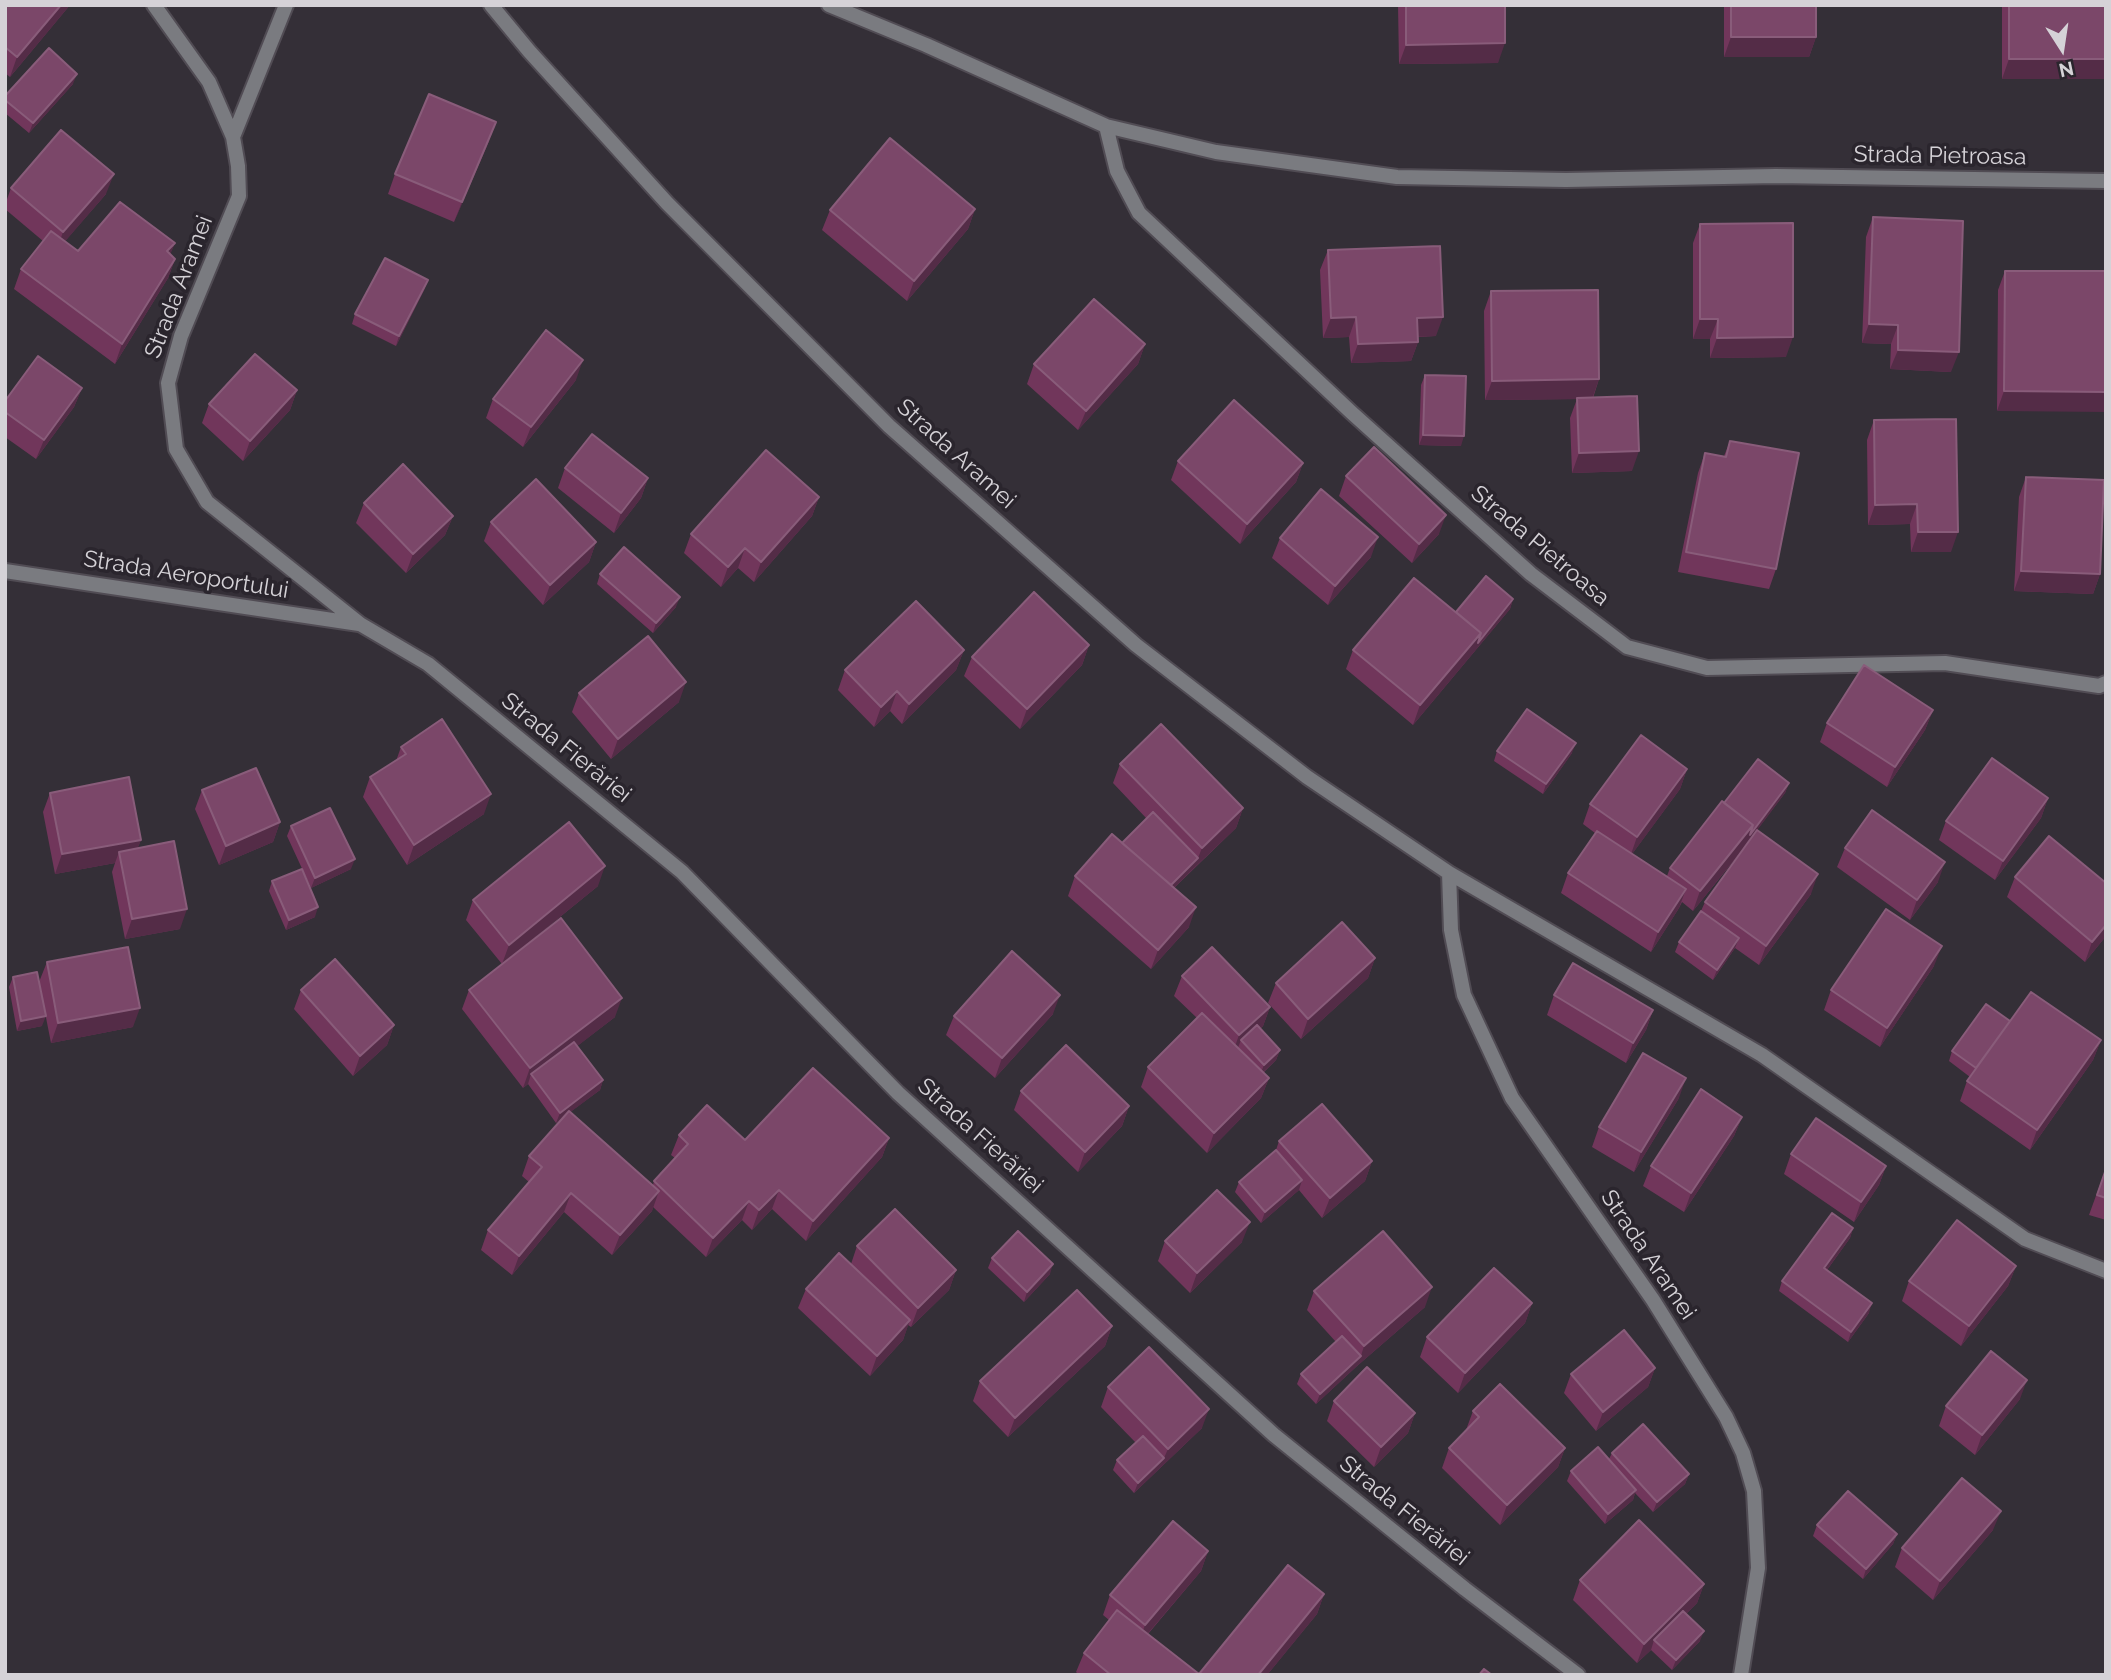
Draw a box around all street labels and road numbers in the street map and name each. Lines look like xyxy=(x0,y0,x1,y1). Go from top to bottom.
street label: Strada Pietroasa xyxy=(1853,141,2027,171)
street label: Strada Aramei xyxy=(139,212,219,362)
street label: Strada Aramei xyxy=(891,393,1021,515)
street label: Strada Pietroasa xyxy=(1465,480,1615,612)
street label: Strada Aeroportului xyxy=(82,545,290,605)
street label: Strada Fierăriei xyxy=(496,687,636,809)
street label: Strada Fierăriei xyxy=(912,1073,1048,1199)
street label: Strada Aramei xyxy=(1594,1185,1702,1325)
street label: Strada Fierăriei xyxy=(1334,1450,1474,1572)

